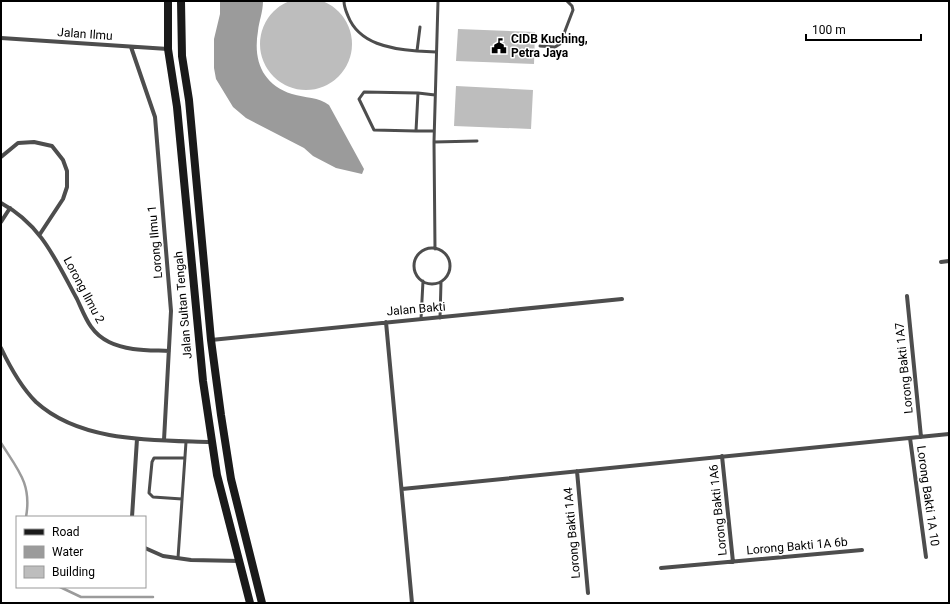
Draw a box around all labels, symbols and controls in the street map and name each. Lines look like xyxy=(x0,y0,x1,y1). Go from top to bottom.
scale bar xyxy=(806,16,921,42)
text: 100 m xyxy=(812,23,846,37)
street label: Jalan Ilmu xyxy=(57,25,113,43)
place label: CIDB Kuching, Petra Jaya xyxy=(511,32,588,60)
public building icon: CIDB Kuching, Petra Jaya xyxy=(490,37,508,55)
street label: Lorong Ilmu 1 xyxy=(145,205,165,279)
street label: Jalan Sultan Tengah xyxy=(171,251,195,359)
street label: Lorong Ilmu 2 xyxy=(61,254,108,326)
street label: Jalan Bakti xyxy=(386,299,446,319)
street label: Lorong Bakti 1A7 xyxy=(892,321,916,414)
street label: Lorong Bakti 1A 10 xyxy=(914,445,942,547)
street label: Lorong Bakti 1A6 xyxy=(706,463,730,556)
street label: Lorong Bakti 1A4 xyxy=(561,486,583,579)
legend xyxy=(16,516,146,588)
text: Road xyxy=(52,525,80,539)
street label: Lorong Bakti 1A 6b xyxy=(746,535,848,557)
text: Water xyxy=(52,545,83,559)
text: Building xyxy=(52,565,95,579)

